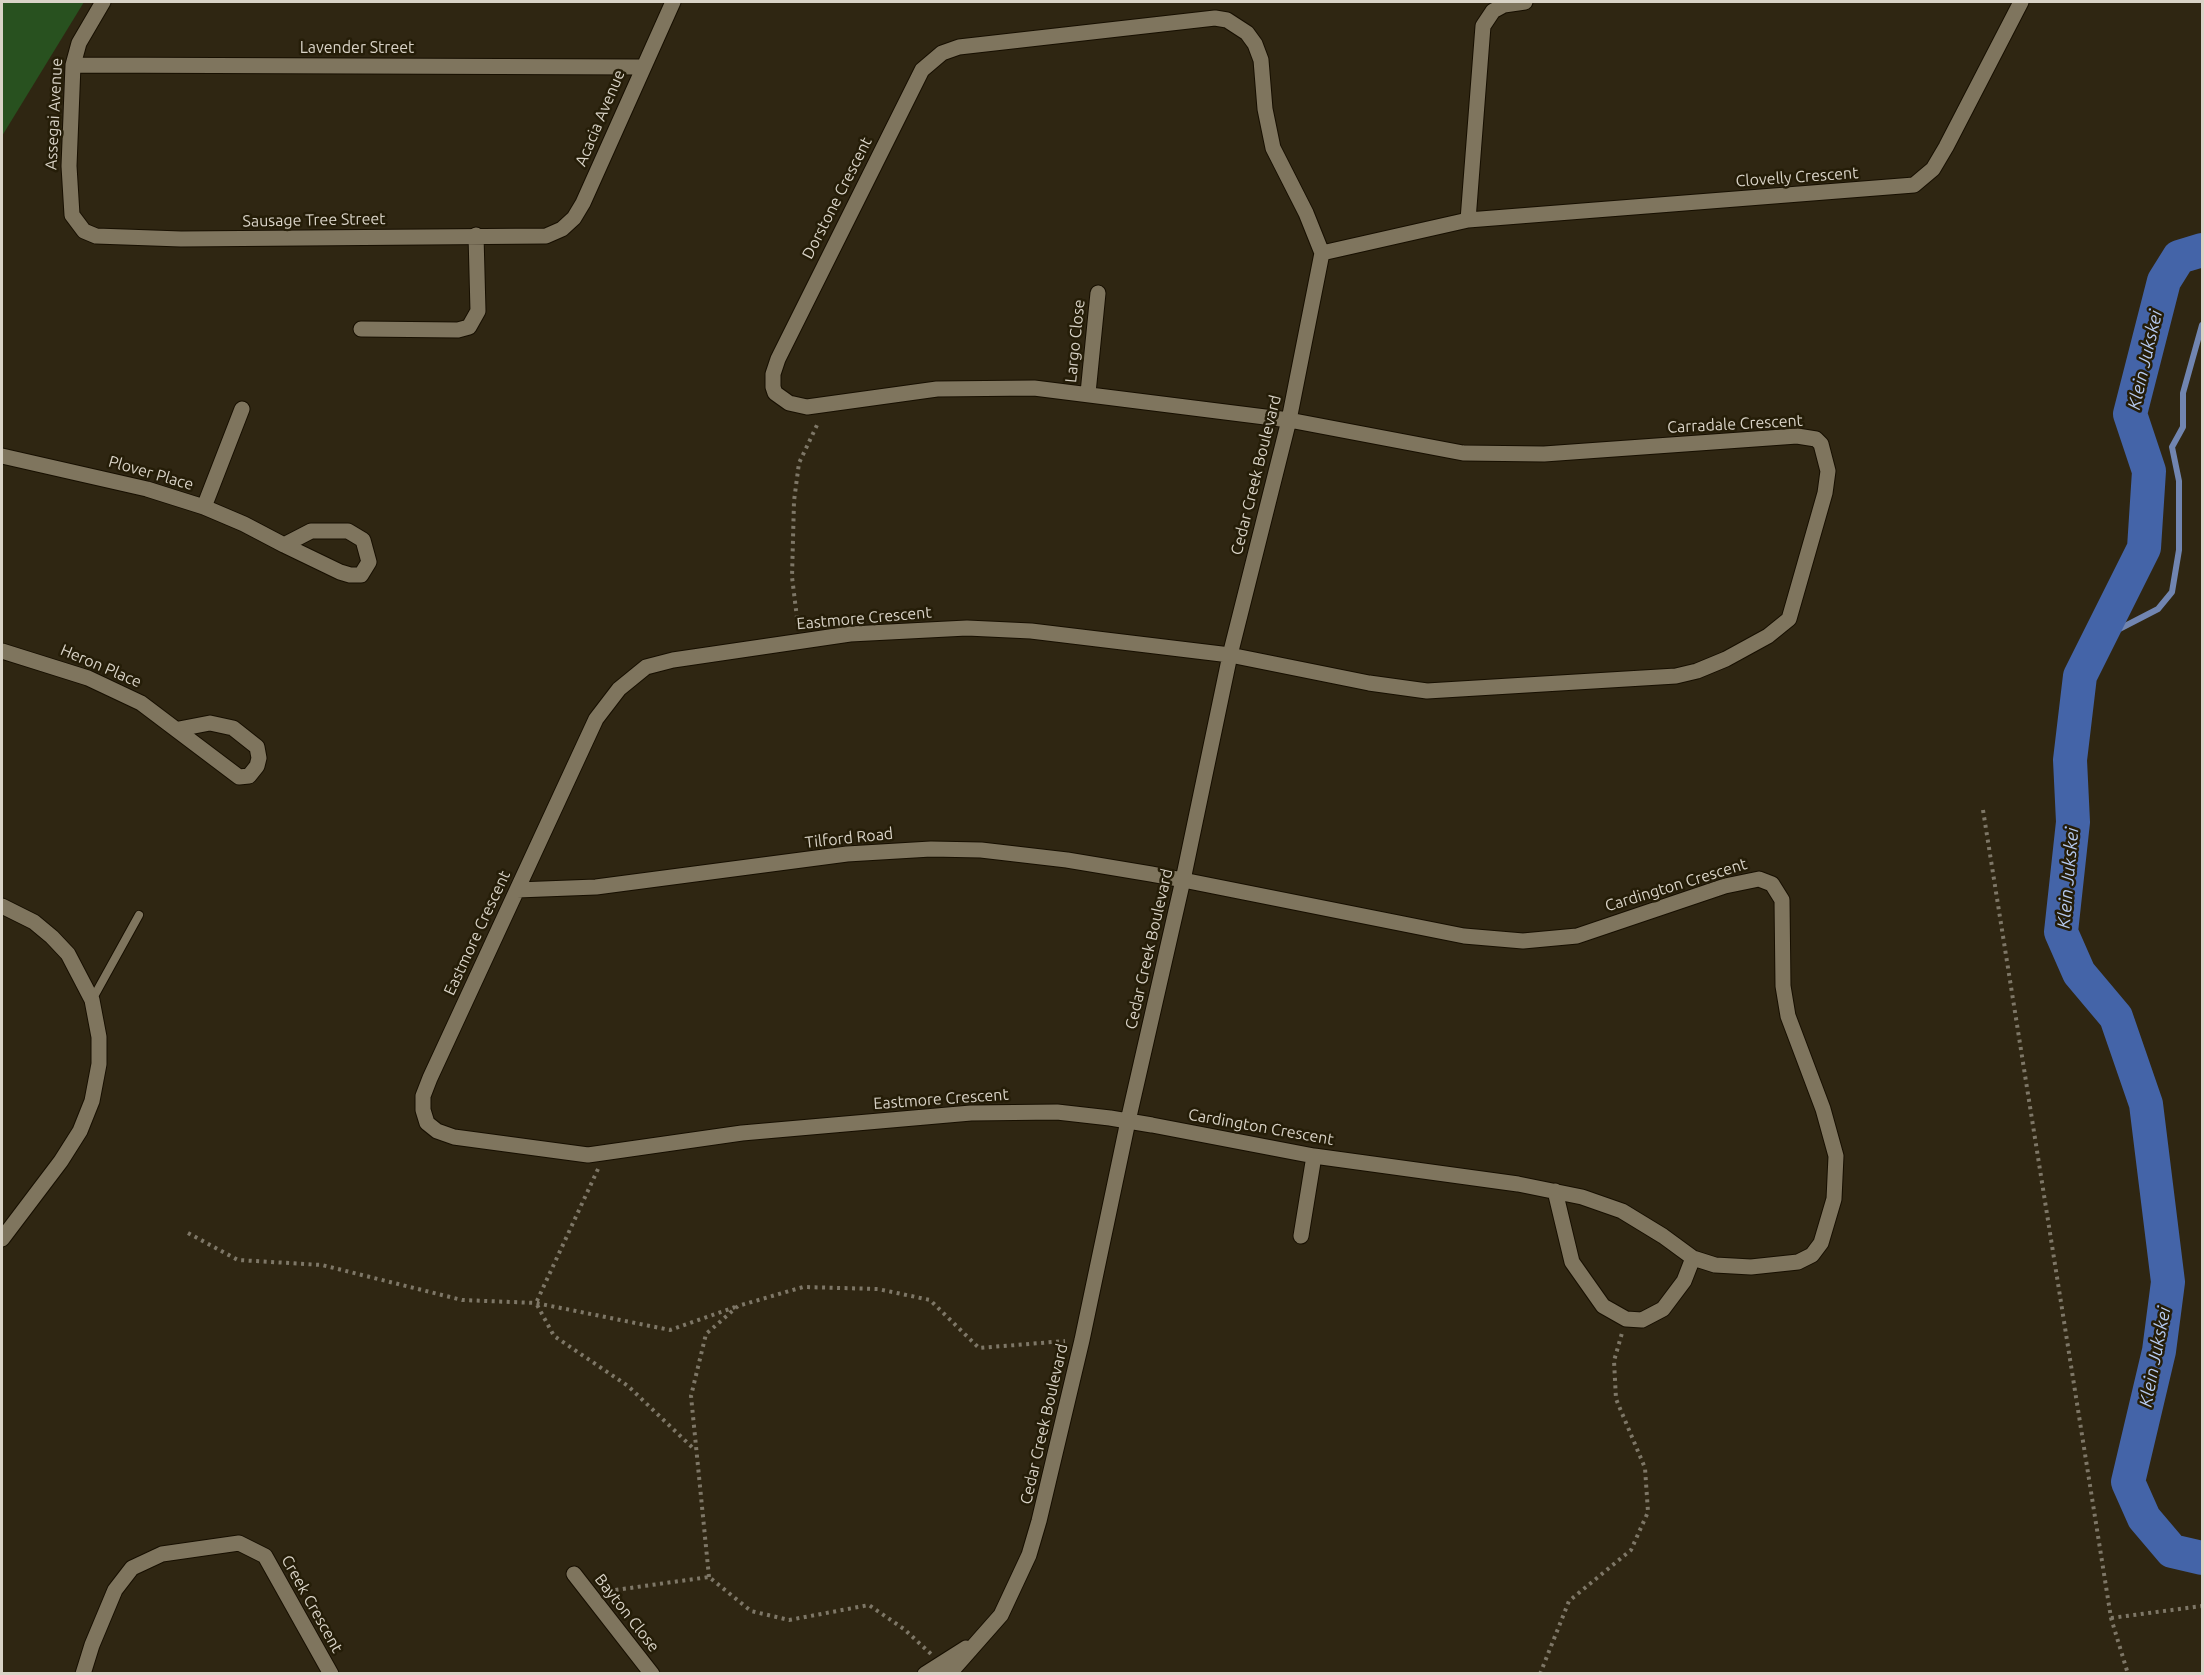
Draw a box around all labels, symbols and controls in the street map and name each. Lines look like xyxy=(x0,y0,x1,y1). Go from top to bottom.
street label: Lavender Street xyxy=(300,38,414,58)
street label: Assegai Avenue xyxy=(41,57,67,171)
street label: Acacia Avenue xyxy=(571,67,629,169)
street label: Dorstone Crescent xyxy=(798,134,876,262)
street label: Clovelly Crescent xyxy=(1735,163,1859,191)
street label: Sausage Tree Street xyxy=(242,209,386,231)
street label: Largo Close xyxy=(1061,298,1089,384)
water label: Klein Jukskei xyxy=(2123,308,2167,412)
street label: Cedar Creek Boulevard xyxy=(1227,393,1285,557)
street label: Carradale Crescent xyxy=(1667,411,1803,437)
street label: Plover Place xyxy=(106,452,196,494)
street label: Eastmore Crescent xyxy=(796,603,932,633)
street label: Heron Place xyxy=(57,640,145,692)
street label: Tilford Road xyxy=(804,824,894,852)
water label: Klein Jukskei xyxy=(2053,827,2083,929)
street label: Cardington Crescent xyxy=(1603,854,1749,916)
street label: Cedar Creek Boulevard xyxy=(1121,867,1177,1031)
street label: Eastmore Crescent xyxy=(440,868,514,998)
street label: Eastmore Crescent xyxy=(873,1085,1009,1113)
street label: Cardington Crescent xyxy=(1187,1105,1335,1149)
water label: Klein Jukskei xyxy=(2135,1305,2175,1409)
street label: Cedar Creek Boulevard xyxy=(1016,1342,1072,1506)
street label: Creek Crescent xyxy=(277,1552,347,1656)
street label: Bayton Close xyxy=(591,1570,663,1656)

